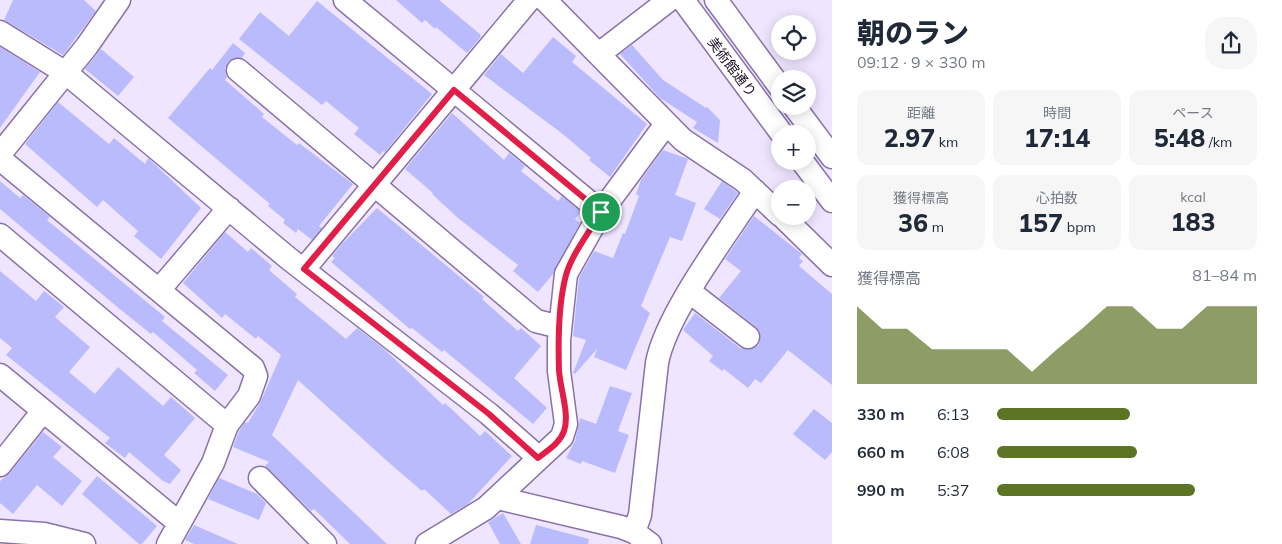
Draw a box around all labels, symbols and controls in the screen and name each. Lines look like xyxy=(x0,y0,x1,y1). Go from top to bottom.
map controls xyxy=(771,15,816,225)
button: locate xyxy=(771,15,816,60)
text: 朝のラン xyxy=(857,15,969,50)
button: share xyxy=(1205,17,1257,69)
street label: 美術館通り xyxy=(704,34,760,100)
text: 09:12 · 9 × 330 m xyxy=(857,52,986,72)
button: layers xyxy=(771,70,816,115)
text: 距離 xyxy=(907,104,935,122)
text: 時間 xyxy=(1043,104,1071,122)
text: ペース xyxy=(1172,104,1214,122)
text: 2.97 xyxy=(884,122,935,153)
text: 17:14 xyxy=(1024,122,1090,153)
text: 5:48 xyxy=(1154,122,1205,153)
button: + xyxy=(771,125,816,170)
text: km xyxy=(935,133,958,151)
text: /km xyxy=(1205,133,1232,151)
button: − xyxy=(771,180,816,225)
text: kcal xyxy=(1180,188,1206,206)
text: 獲得標高 xyxy=(893,189,949,207)
text: 心拍数 xyxy=(1036,189,1078,207)
pin xyxy=(580,191,622,233)
icon: arrive xyxy=(587,198,615,226)
text: 183 xyxy=(1170,206,1216,237)
text: 36 xyxy=(898,207,928,238)
text: 157 xyxy=(1018,207,1063,238)
text: m xyxy=(928,218,944,236)
text: bpm xyxy=(1063,218,1096,236)
text: 81–84 m xyxy=(1192,265,1257,285)
text: 獲得標高 xyxy=(857,268,921,288)
text: 330 m xyxy=(857,404,905,424)
text: 6:13 xyxy=(937,404,969,424)
text: 660 m xyxy=(857,442,905,462)
text: 6:08 xyxy=(937,442,969,462)
text: 990 m xyxy=(857,480,905,500)
text: 5:37 xyxy=(937,480,969,500)

